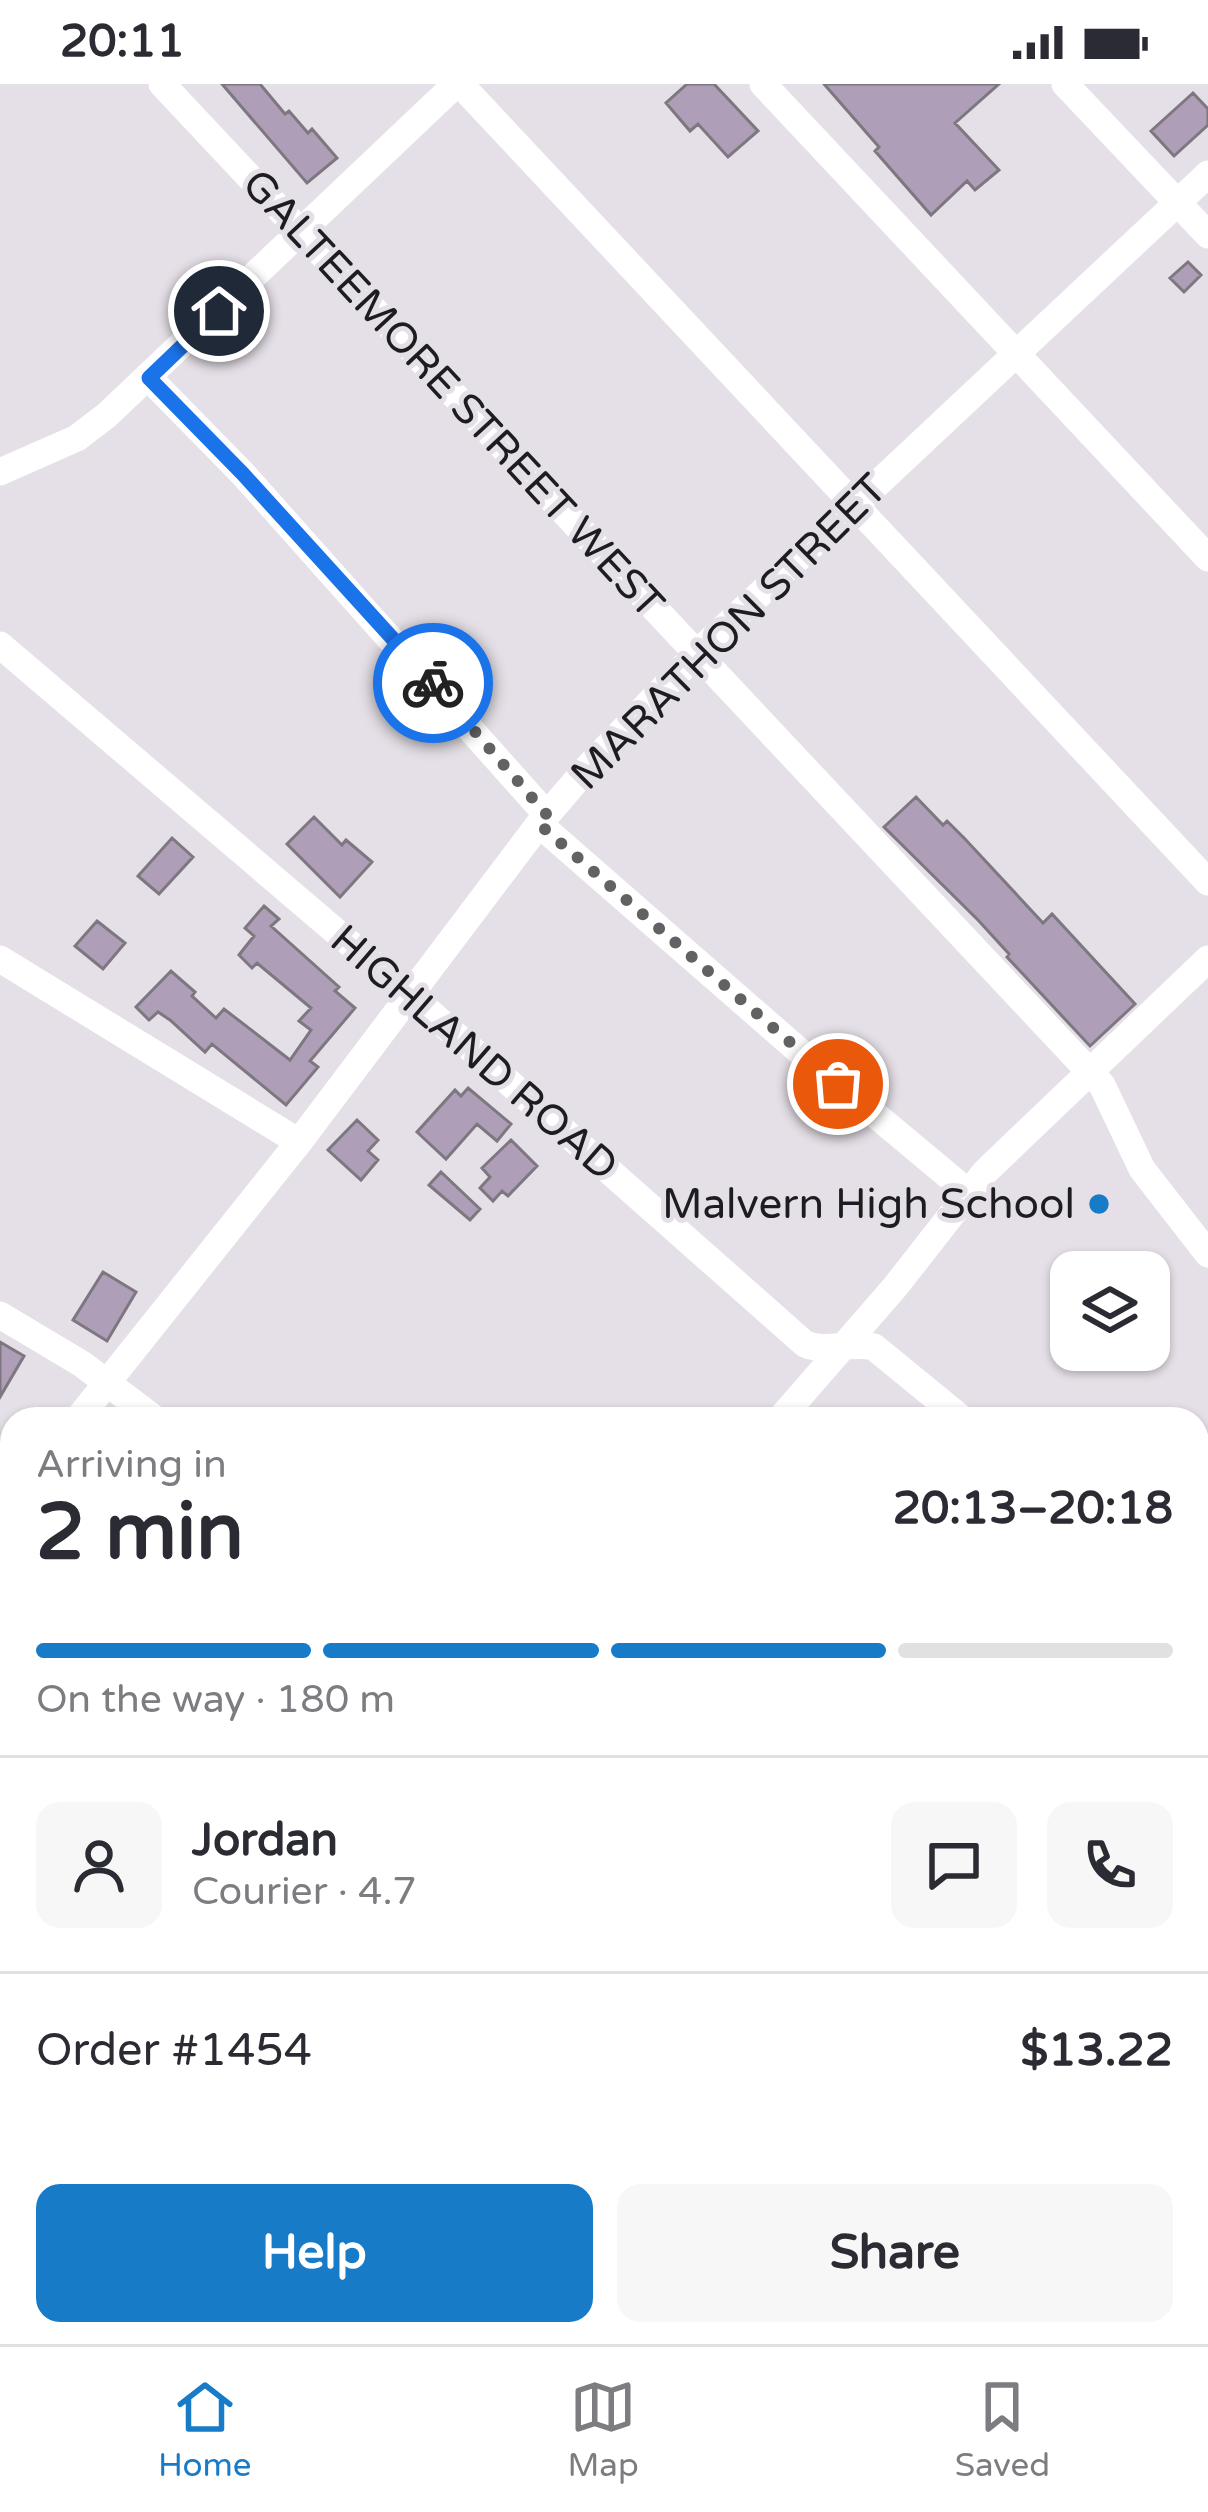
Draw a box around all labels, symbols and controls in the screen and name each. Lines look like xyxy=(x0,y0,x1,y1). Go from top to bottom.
text: 20:11 xyxy=(60,15,185,69)
street label: GALTEEMORE STREET WEST xyxy=(231,159,675,629)
pin xyxy=(168,260,270,362)
icon: home xyxy=(186,278,252,344)
street label: MARATHON STREET xyxy=(561,463,898,800)
courier xyxy=(373,623,493,743)
icon: bike xyxy=(400,650,466,716)
street label: HIGHLAND ROAD xyxy=(320,914,628,1192)
pin xyxy=(787,1033,889,1135)
icon: bag xyxy=(805,1051,871,1117)
place label: Malvern High School xyxy=(662,1179,1075,1230)
marker: Malvern High School xyxy=(1086,1191,1112,1217)
map controls xyxy=(1050,1251,1170,1371)
button: layers xyxy=(1050,1251,1170,1371)
text: Arriving in xyxy=(36,1441,227,1488)
text: 20:13–20:18 xyxy=(893,1482,1173,1536)
text: 2 min xyxy=(36,1486,244,1580)
text: On the way · 180 m xyxy=(36,1676,395,1723)
button: person xyxy=(36,1802,162,1928)
button: chat xyxy=(891,1802,1017,1928)
button: phone xyxy=(1047,1802,1173,1928)
text: Jordan xyxy=(192,1814,338,1868)
text: Courier · 4.7 xyxy=(192,1868,417,1915)
text: Order #1454 xyxy=(36,2024,312,2078)
text: $13.22 xyxy=(1021,2024,1173,2078)
button: Help xyxy=(36,2184,593,2322)
button: Share xyxy=(617,2184,1173,2322)
tab: Home xyxy=(158,2374,251,2485)
tab: Map xyxy=(567,2374,639,2485)
tab: Saved xyxy=(955,2374,1050,2485)

